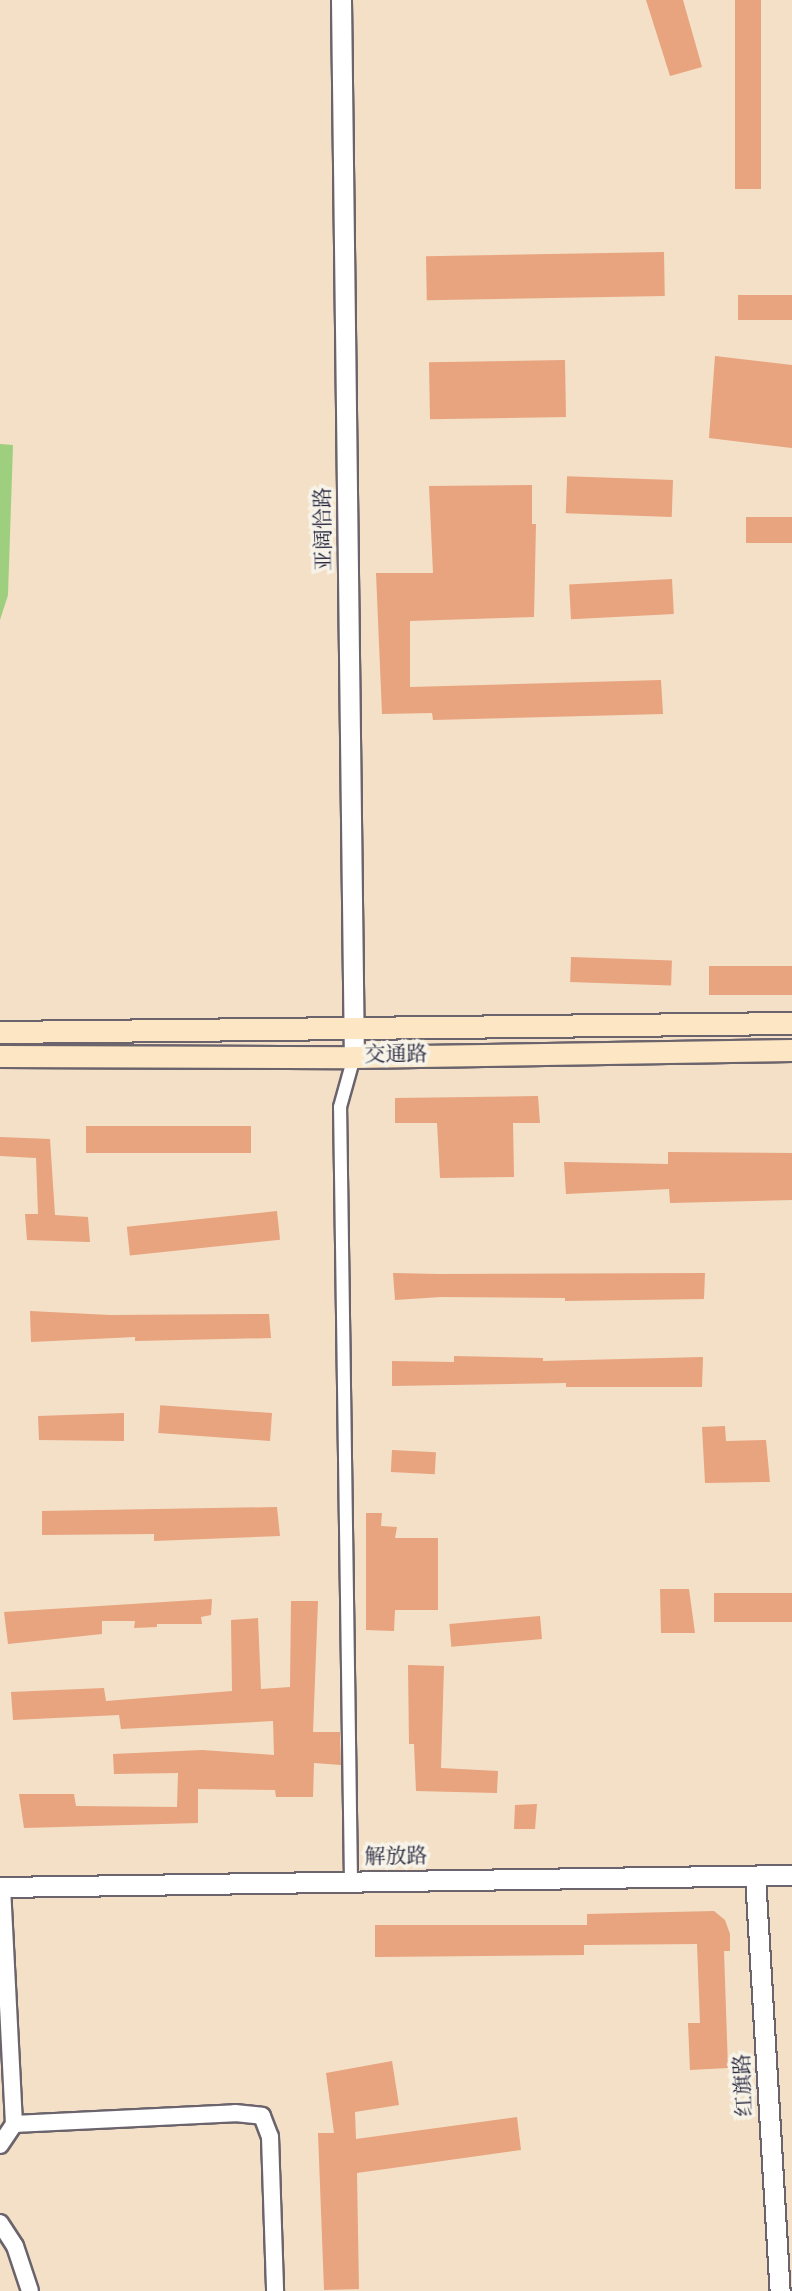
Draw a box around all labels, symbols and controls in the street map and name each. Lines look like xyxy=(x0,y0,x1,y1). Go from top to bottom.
street label: 亚阔恰路 xyxy=(312,487,338,571)
street label: 交通路 xyxy=(364,1043,428,1069)
street label: 解放路 xyxy=(364,1845,428,1871)
street label: 红旗路 xyxy=(731,2053,759,2117)

